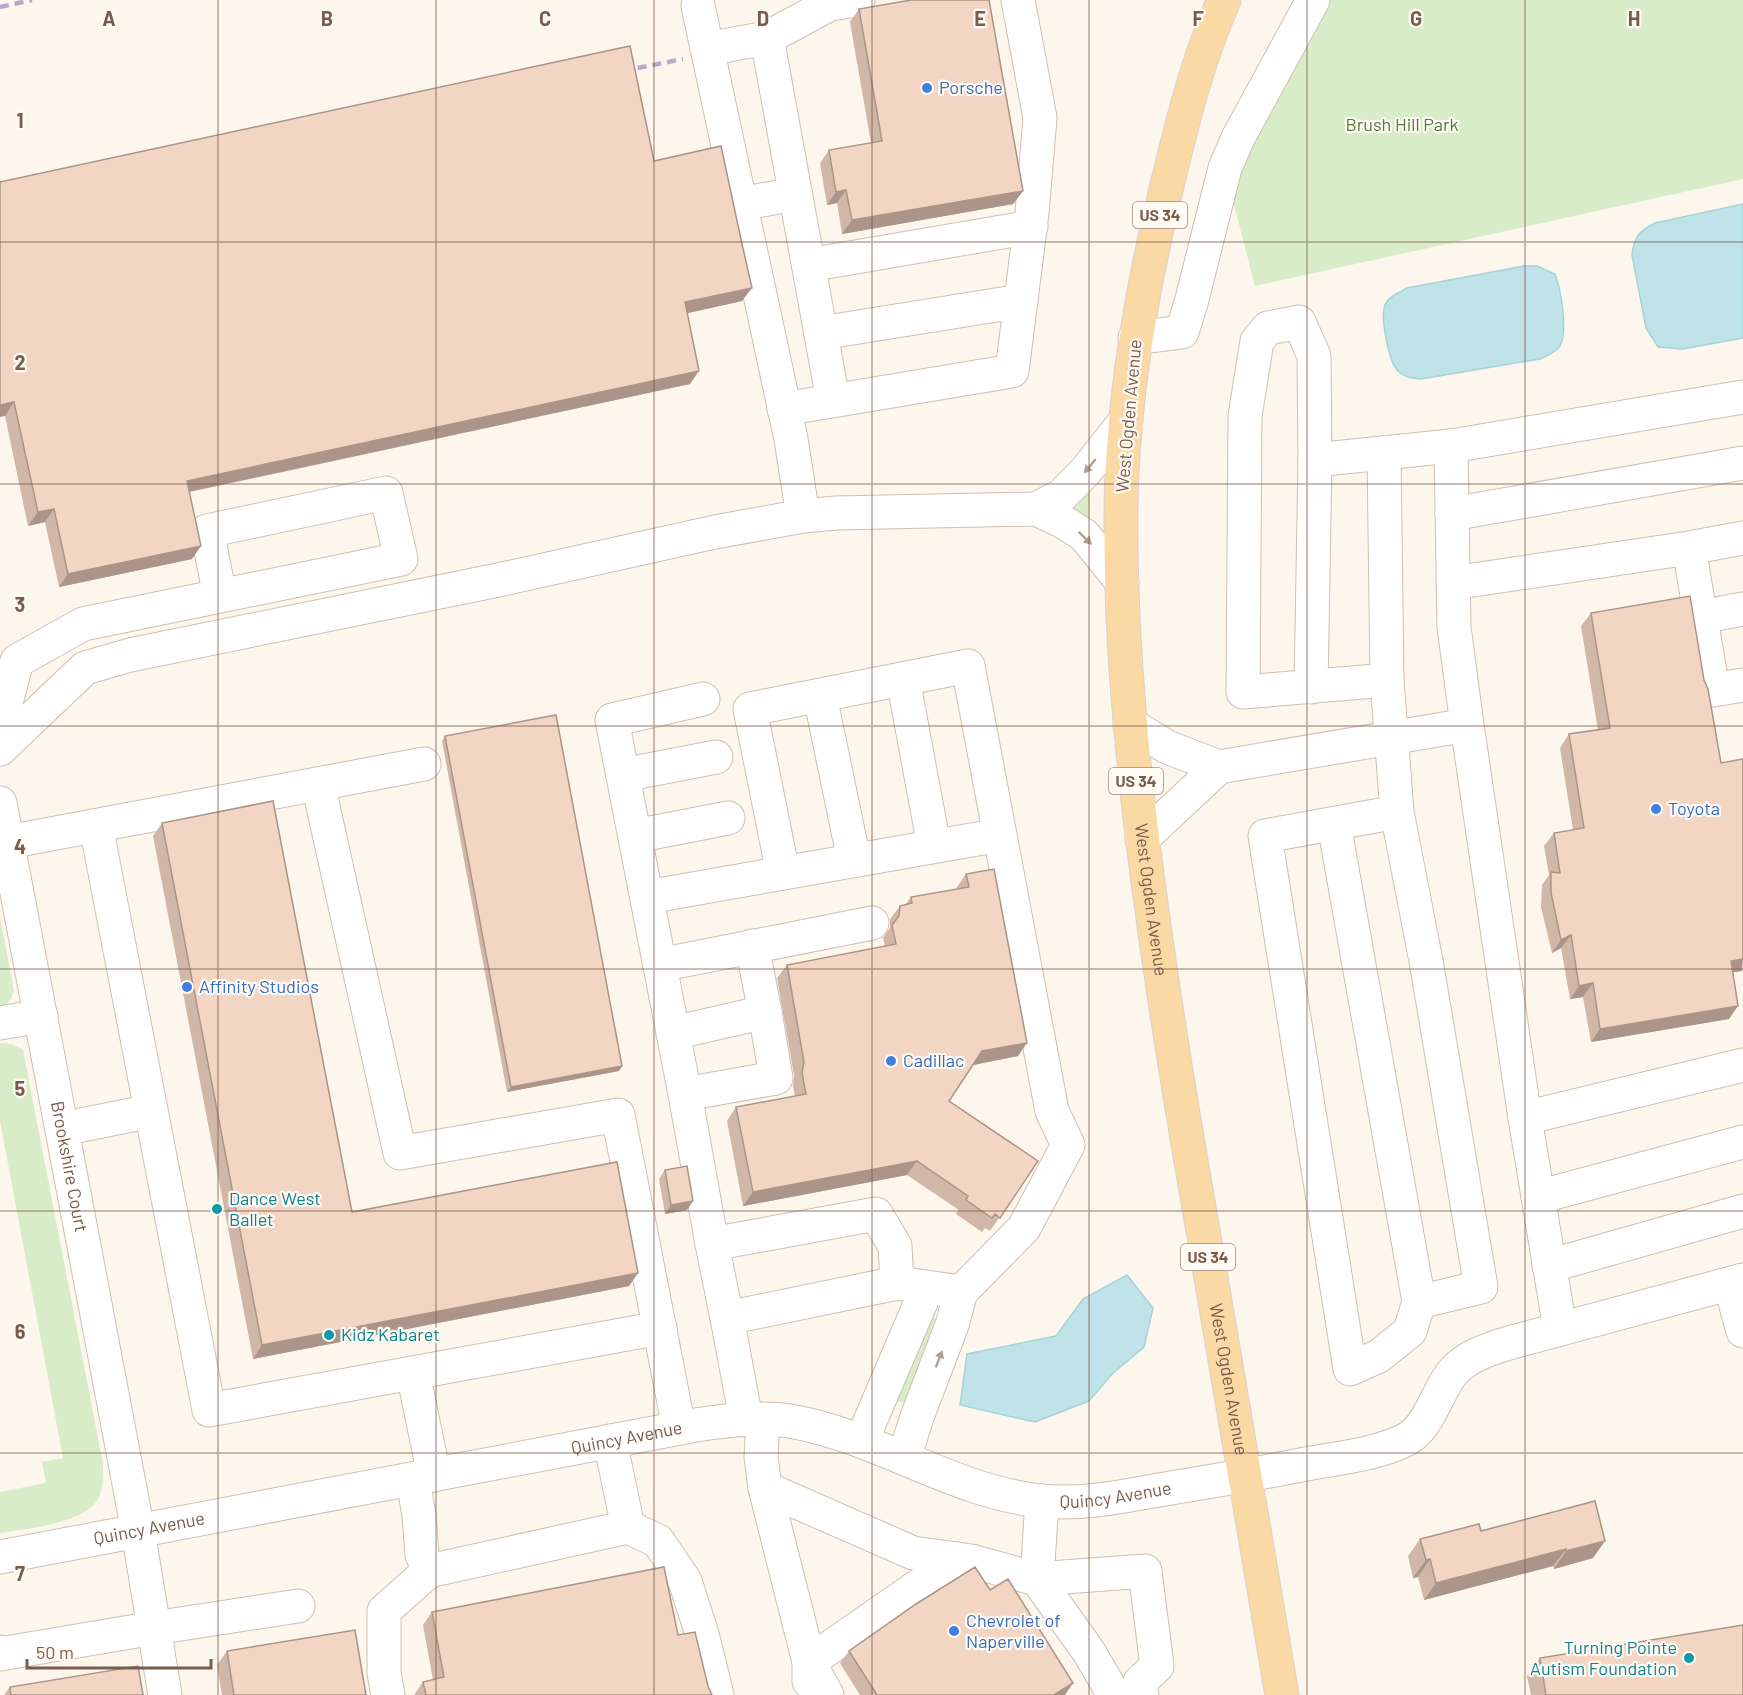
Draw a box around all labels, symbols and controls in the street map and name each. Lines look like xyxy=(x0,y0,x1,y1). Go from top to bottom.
text: A xyxy=(102,6,116,30)
text: B xyxy=(321,6,333,30)
text: C xyxy=(539,6,551,30)
text: D xyxy=(757,6,769,30)
text: E xyxy=(974,6,986,30)
text: F xyxy=(1192,6,1204,30)
text: G xyxy=(1410,6,1422,30)
text: H xyxy=(1628,6,1640,30)
place label: Porsche xyxy=(939,76,1003,98)
marker: Porsche xyxy=(920,81,934,95)
text: 1 xyxy=(16,108,24,132)
park label: Brush Hill Park xyxy=(1345,113,1459,135)
road number: US 34 xyxy=(1133,202,1187,228)
street label: West Ogden Avenue xyxy=(1110,338,1146,493)
text: 2 xyxy=(14,350,26,374)
one-way arrow xyxy=(1084,458,1097,473)
one-way arrow xyxy=(1077,531,1092,545)
text: 3 xyxy=(15,592,25,616)
road number: US 34 xyxy=(1109,768,1163,794)
place label: Toyota xyxy=(1668,797,1720,819)
marker: Toyota xyxy=(1649,802,1663,816)
street label: West Ogden Avenue xyxy=(1131,822,1173,977)
text: 4 xyxy=(14,834,26,858)
place label: Affinity Studios xyxy=(199,975,319,997)
marker: Affinity Studios xyxy=(180,980,194,994)
place label: Cadillac xyxy=(903,1049,964,1071)
marker: Cadillac xyxy=(884,1054,898,1068)
text: 5 xyxy=(15,1076,26,1100)
street label: Brookshire Court xyxy=(47,1099,93,1234)
place label: Dance West Ballet xyxy=(229,1187,321,1230)
marker: Dance West Ballet xyxy=(210,1202,224,1216)
road number: US 34 xyxy=(1181,1244,1235,1270)
street label: West Ogden Avenue xyxy=(1206,1302,1253,1457)
text: 6 xyxy=(15,1319,26,1343)
place label: Kidz Kabaret xyxy=(341,1323,440,1345)
marker: Kidz Kabaret xyxy=(322,1328,336,1342)
one-way arrow xyxy=(935,1350,944,1368)
street label: Quincy Avenue xyxy=(569,1416,684,1458)
street label: Quincy Avenue xyxy=(1059,1476,1173,1512)
street label: Quincy Avenue xyxy=(92,1506,207,1549)
text: 7 xyxy=(15,1561,25,1585)
place label: Chevrolet of Naperville xyxy=(966,1609,1061,1652)
marker: Chevrolet of Naperville xyxy=(947,1624,961,1638)
scale bar xyxy=(27,1632,212,1670)
place label: Turning Pointe Autism Foundation xyxy=(1530,1636,1677,1679)
text: 50 m xyxy=(36,1641,74,1663)
marker: Turning Pointe Autism Foundation xyxy=(1682,1651,1696,1665)

